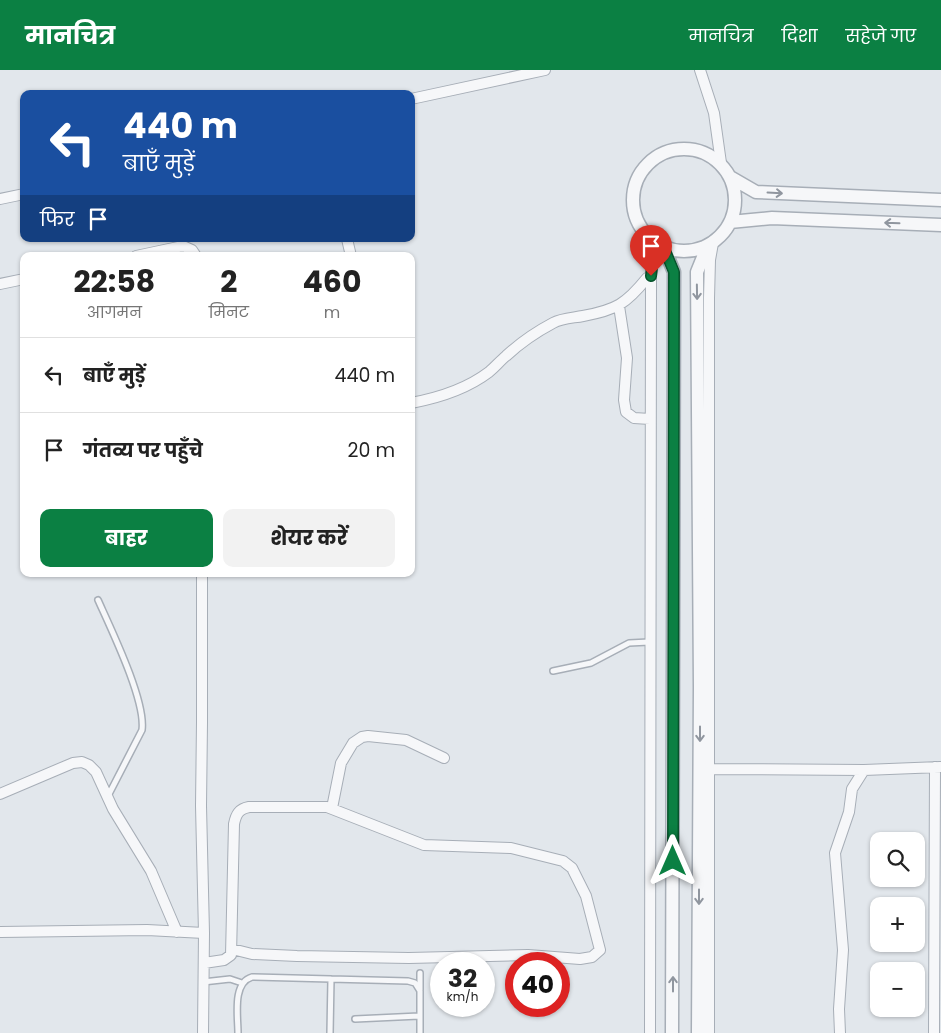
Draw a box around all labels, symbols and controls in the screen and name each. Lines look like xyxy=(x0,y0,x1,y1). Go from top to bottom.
text: मानचित्र xyxy=(25,19,115,52)
text: मानचित्र xyxy=(689,23,753,48)
text: दिशा xyxy=(781,23,818,48)
text: सहेजे गए xyxy=(846,23,916,48)
text: 440 m xyxy=(123,101,238,150)
icon: left xyxy=(40,110,105,175)
text: बाएँ मुड़ें xyxy=(123,148,195,179)
one-way arrow xyxy=(766,188,783,198)
icon: arrive xyxy=(84,205,112,233)
text: फिर xyxy=(40,206,74,233)
one-way arrow xyxy=(885,218,901,227)
pin xyxy=(630,225,672,276)
icon: arrive xyxy=(637,232,665,260)
text: 22:58 xyxy=(73,260,155,303)
text: 2 xyxy=(220,260,237,303)
text: 460 xyxy=(303,260,361,303)
one-way arrow xyxy=(692,284,702,300)
text: आगमन xyxy=(87,301,142,324)
text: मिनट xyxy=(209,301,249,324)
text: m xyxy=(324,301,340,324)
icon: left xyxy=(40,361,68,389)
text: बाएँ मुड़ें xyxy=(83,362,145,389)
text: 440 m xyxy=(335,362,395,389)
icon: arrive xyxy=(40,436,68,464)
text: गंतव्य पर पहुँचे xyxy=(83,437,203,464)
text: 20 m xyxy=(347,437,395,464)
button: बाहर xyxy=(40,509,213,567)
button: शेयर करें xyxy=(223,509,395,567)
one-way arrow xyxy=(695,726,705,742)
map controls xyxy=(870,832,925,1017)
button: search xyxy=(870,832,925,887)
position arrow xyxy=(646,834,698,886)
one-way arrow xyxy=(694,888,704,904)
button: + xyxy=(870,897,925,952)
speed limit sign: 40 xyxy=(505,952,570,1017)
text: 32 xyxy=(448,961,477,996)
button: − xyxy=(870,962,925,1017)
one-way arrow xyxy=(668,977,678,993)
text: km/h xyxy=(447,988,478,1005)

